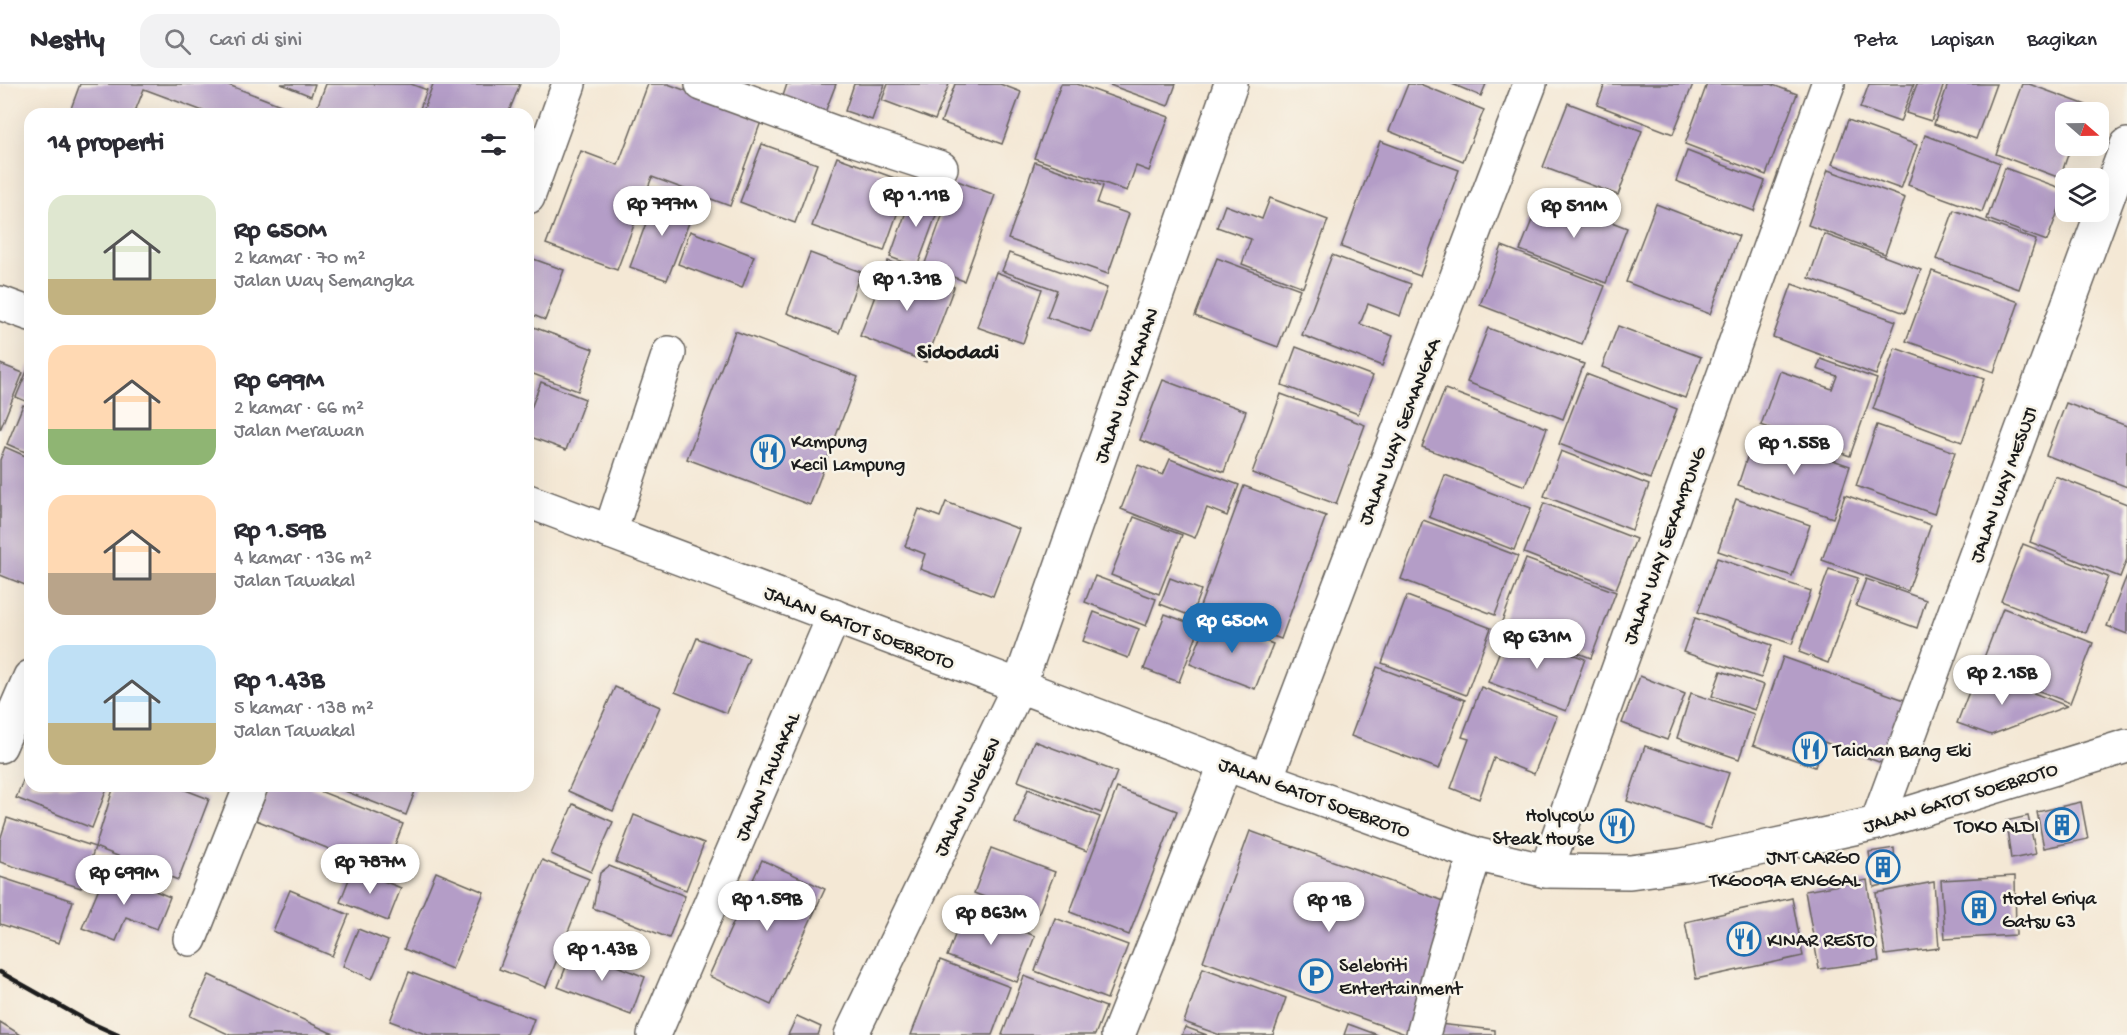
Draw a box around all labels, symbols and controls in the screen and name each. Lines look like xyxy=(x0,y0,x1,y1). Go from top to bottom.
search box xyxy=(140,14,560,68)
text: Nestly xyxy=(30,25,104,58)
icon: search xyxy=(161,25,194,58)
text: Cari di sini xyxy=(209,28,302,54)
text: Peta xyxy=(1855,29,1898,54)
text: Lapisan xyxy=(1931,29,1994,54)
text: Bagikan xyxy=(2027,29,2097,54)
north arrow xyxy=(2055,102,2109,156)
map controls xyxy=(2055,102,2109,222)
icon: filters xyxy=(477,128,510,161)
text: 14 properti xyxy=(48,129,164,160)
button: layers xyxy=(2055,168,2109,222)
pin: Rp 1.11B xyxy=(854,177,978,228)
text: Rp 1.11B xyxy=(883,185,949,208)
pin: Rp 797M xyxy=(607,186,717,237)
pin: Rp 511M xyxy=(1519,188,1629,239)
text: Rp 797M xyxy=(627,194,697,217)
text: Rp 511M xyxy=(1541,196,1607,219)
text: Rp 650M xyxy=(234,217,326,248)
icon: home xyxy=(96,219,168,291)
text: 2 kamar · 70 m² xyxy=(234,248,365,271)
pin: Rp 1.31B xyxy=(845,261,969,312)
text: Rp 1.31B xyxy=(873,269,941,292)
text: Jalan Way Semangka xyxy=(234,271,414,294)
street label: JALAN WAY KANAN xyxy=(1091,305,1166,467)
street label: JALAN WAY SEMANGKA xyxy=(1355,335,1448,529)
district label: Sidodadi xyxy=(917,341,999,367)
text: Rp 699M xyxy=(234,367,324,398)
icon: home xyxy=(96,369,168,441)
text: 2 kamar · 66 m² xyxy=(234,398,364,421)
street label: JALAN WAY MESUJI xyxy=(1966,404,2044,567)
text: Jalan Merawan xyxy=(234,421,364,444)
pin: Rp 1.55B xyxy=(1732,425,1856,476)
place label: Kampung Kecil Lampung xyxy=(791,432,905,478)
text: Rp 1.55B xyxy=(1759,433,1829,456)
restaurant icon: Kampung Kecil Lampung xyxy=(750,434,786,470)
street label: JALAN WAY SEKAMPUNG xyxy=(1620,443,1713,648)
text: Rp 1.59B xyxy=(234,517,325,548)
icon: home xyxy=(96,519,168,591)
text: 4 kamar · 136 m² xyxy=(234,548,372,571)
text: Jalan Tawakal xyxy=(234,571,355,594)
street label: JALAN GATOT SOEBROTO xyxy=(760,582,957,676)
pin: Rp 650M xyxy=(1177,603,1287,654)
text: Rp 650M xyxy=(1197,611,1267,634)
pin: Rp 631M xyxy=(1482,619,1592,670)
text: Rp 631M xyxy=(1503,627,1571,650)
pin: Rp 2.15B xyxy=(1940,655,2064,706)
text: Rp 2.15B xyxy=(1967,663,2037,686)
text: Rp 1.43B xyxy=(234,667,324,698)
icon: home xyxy=(96,669,168,741)
text: 5 kamar · 138 m² xyxy=(234,698,374,721)
street label: JALAN TAWAKAL xyxy=(732,709,807,845)
text: Jalan Tawakal xyxy=(234,721,355,744)
restaurant icon: Taichan Bang Eki xyxy=(1792,731,1828,767)
street label: JALAN UNGLEN xyxy=(930,734,1008,861)
place label: Taichan Bang Eki xyxy=(1832,741,1972,764)
street label: JALAN GATOT SOEBROTO xyxy=(1215,754,1413,845)
street label: JALAN GATOT SOEBROTO xyxy=(1861,759,2061,840)
place label: Holycow Steak House xyxy=(1493,806,1595,852)
building icon: TOKO ALDI xyxy=(2044,807,2080,843)
restaurant icon: Holycow Steak House xyxy=(1599,808,1635,844)
place label: TOKO ALDI xyxy=(1954,817,2039,840)
pin: Rp 787M xyxy=(315,844,425,895)
place label: JNT CARGO TKG009A ENGGAL xyxy=(1709,848,1861,894)
building icon: JNT CARGO TKG009A ENGGAL xyxy=(1865,849,1901,885)
text: Rp 787M xyxy=(335,852,405,875)
pin: Rp 699M xyxy=(69,855,179,906)
text: Rp 699M xyxy=(89,863,159,886)
pin: Rp 1.59B xyxy=(705,881,829,932)
pin: Rp 1B xyxy=(1287,882,1371,933)
text: Rp 1.59B xyxy=(732,889,802,912)
place label: Hotel Griya Gatsu 63 xyxy=(2002,889,2097,935)
text: Rp 1B xyxy=(1307,890,1351,913)
building icon: Hotel Griya Gatsu 63 xyxy=(1961,890,1997,926)
pin: Rp 863M xyxy=(936,895,1046,946)
text: Rp 863M xyxy=(956,903,1026,926)
restaurant icon: KINAR RESTO xyxy=(1726,921,1762,957)
pin: Rp 1.43B xyxy=(540,931,664,982)
place label: KINAR RESTO xyxy=(1767,931,1875,954)
text: Rp 1.43B xyxy=(567,939,637,962)
place label: Selebriti Entertainment xyxy=(1339,956,1464,1002)
parking icon: Selebriti Entertainment xyxy=(1298,958,1334,994)

